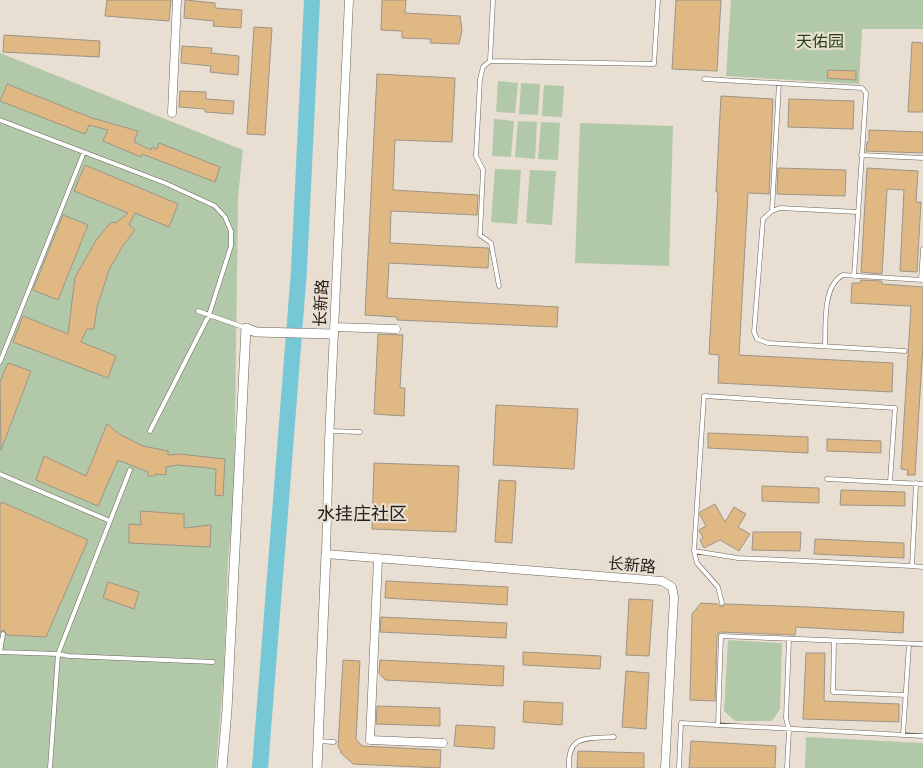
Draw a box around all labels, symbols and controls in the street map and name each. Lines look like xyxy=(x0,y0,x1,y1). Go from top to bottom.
park label: 天佑园 xyxy=(796,31,844,52)
street label: 长新路 xyxy=(309,278,333,328)
district label: 水挂庄社区 xyxy=(317,502,407,525)
street label: 长新路 xyxy=(607,552,657,578)

